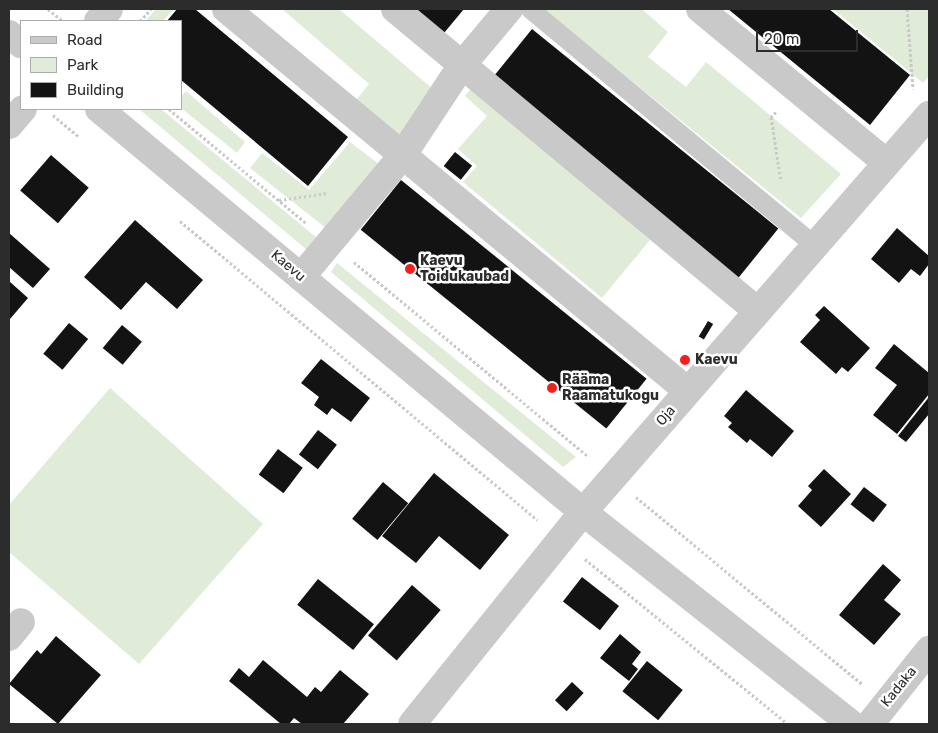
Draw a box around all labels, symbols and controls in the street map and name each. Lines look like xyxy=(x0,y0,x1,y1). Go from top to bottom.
legend xyxy=(20,20,182,110)
scale bar xyxy=(758,20,860,52)
text: 20 m xyxy=(764,30,799,48)
text: Road xyxy=(67,31,103,49)
text: Park xyxy=(67,56,98,74)
text: Building xyxy=(67,81,124,99)
street label: Kaevu xyxy=(267,247,309,285)
place label: Kaevu Toidukaubad xyxy=(420,253,509,286)
marker: Kaevu Toidukaubad xyxy=(404,263,416,275)
place label: Kaevu xyxy=(695,352,738,368)
marker: Kaevu xyxy=(679,354,691,366)
place label: Rääma Raamatukogu xyxy=(562,372,659,404)
marker: Rääma Raamatukogu xyxy=(546,382,558,394)
street label: Oja xyxy=(653,403,679,429)
street label: Kadaka xyxy=(878,663,920,711)

